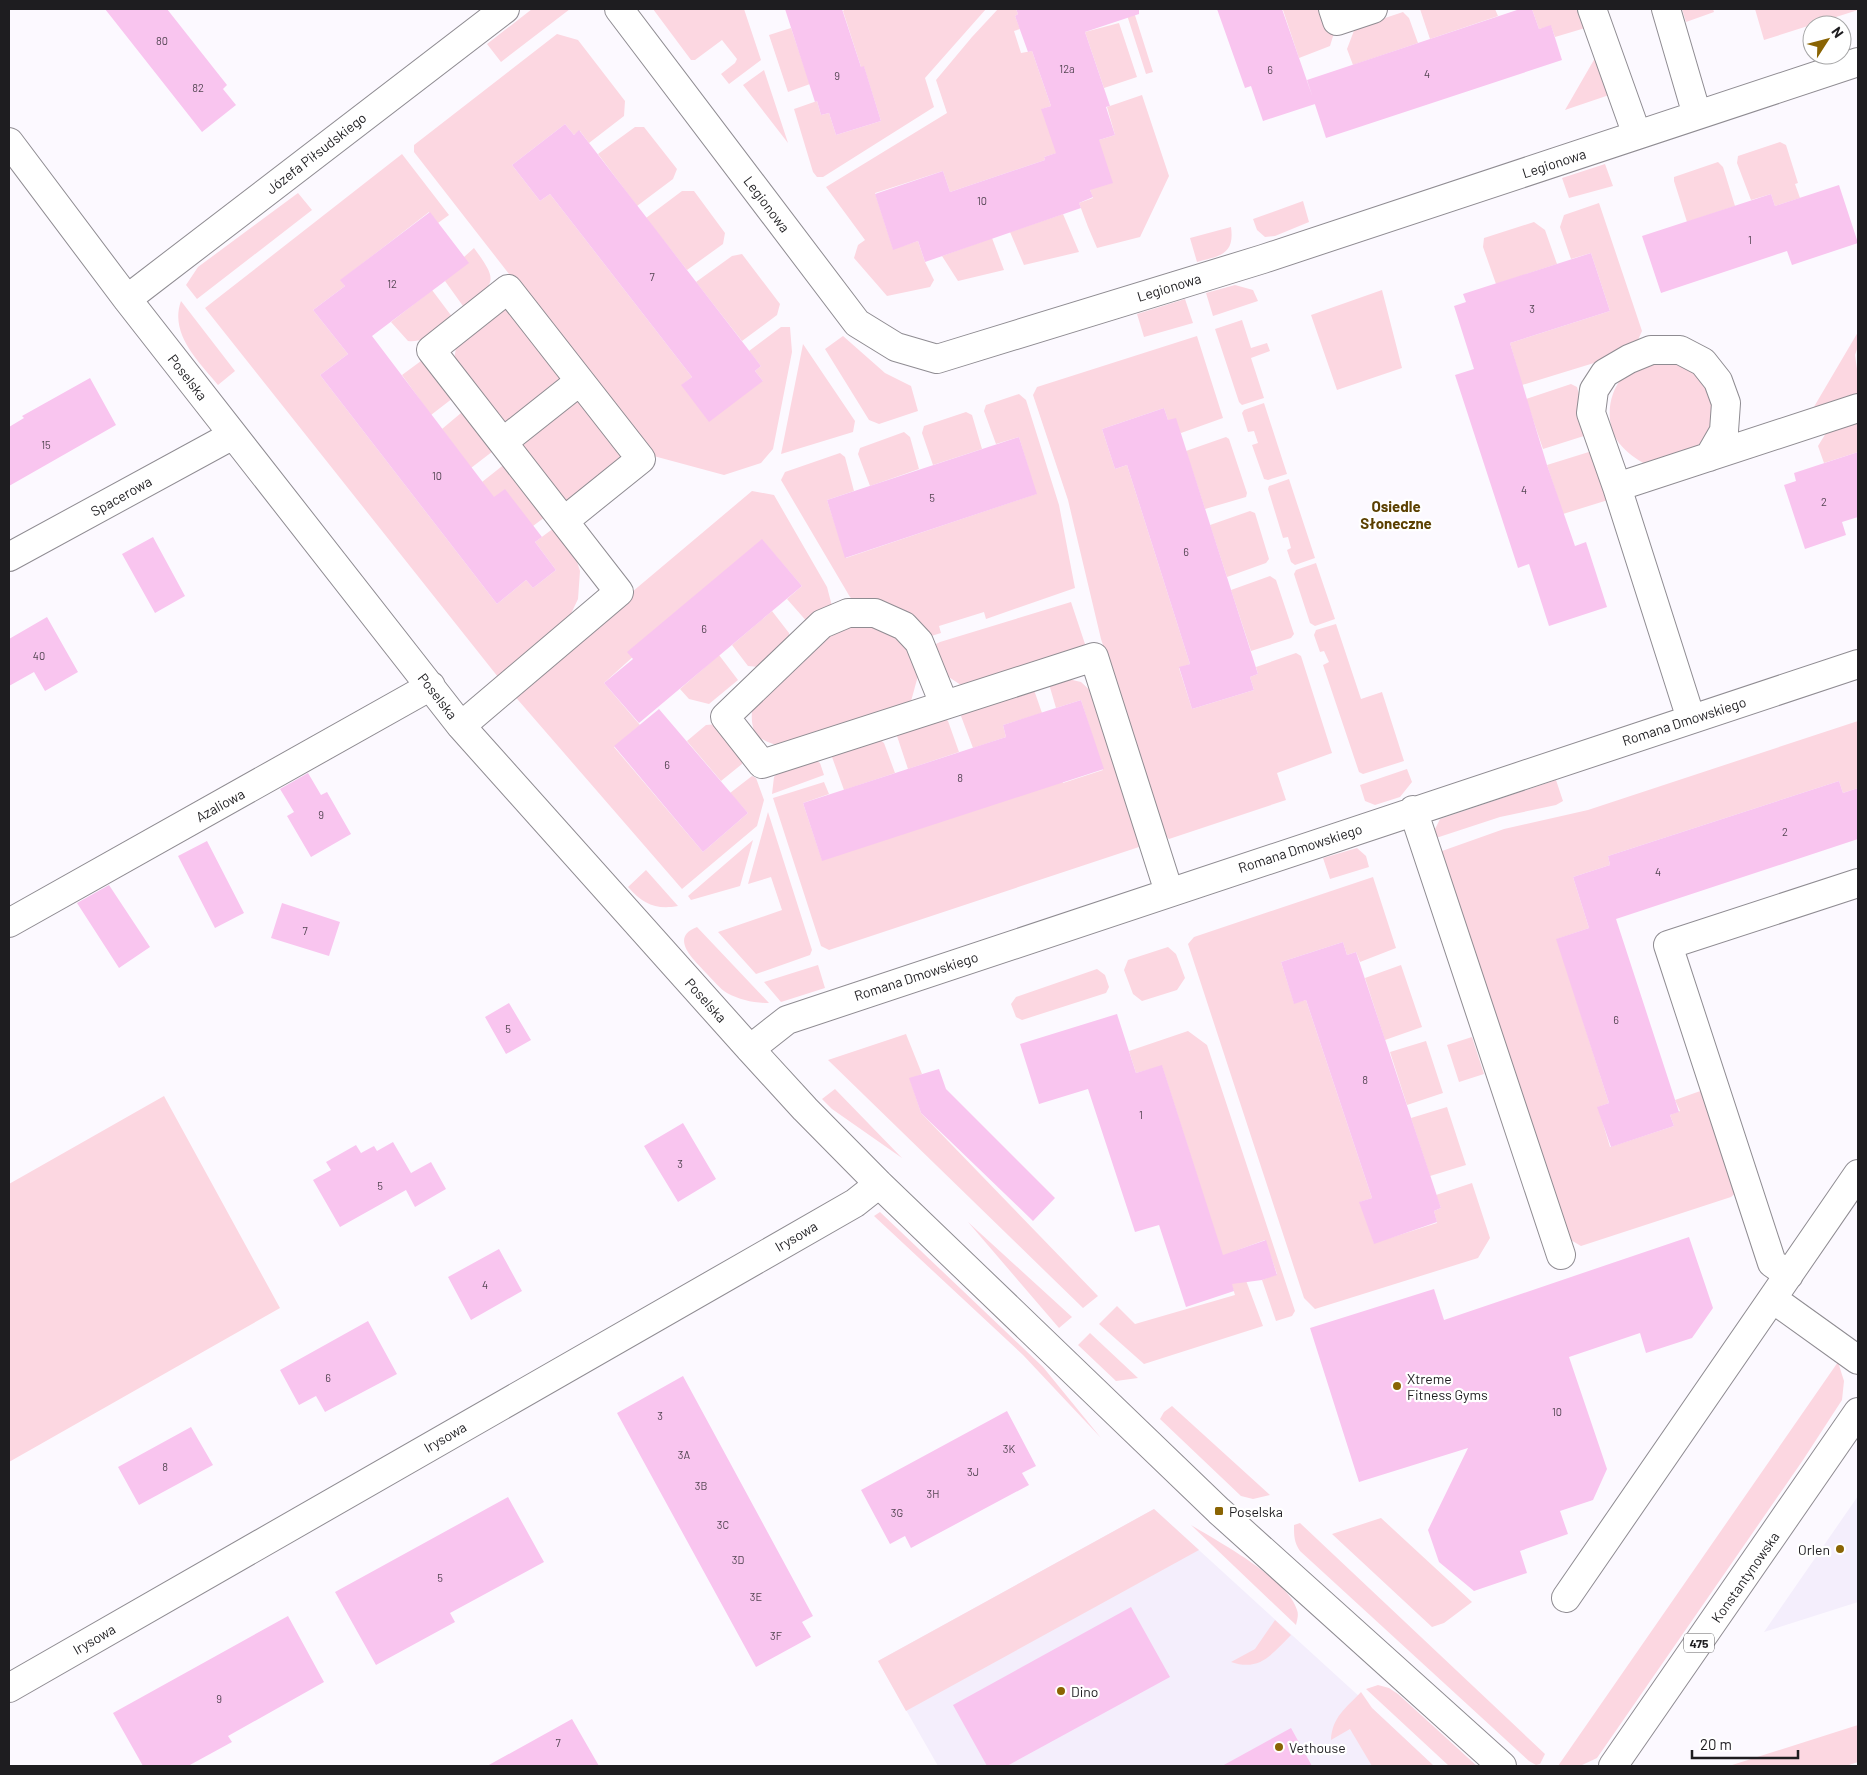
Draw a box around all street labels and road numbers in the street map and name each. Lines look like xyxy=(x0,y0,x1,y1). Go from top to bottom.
street label: Józefa Piłsudskiego xyxy=(263,109,369,197)
street label: Legionowa xyxy=(1520,145,1588,181)
street label: Legionowa xyxy=(740,173,794,235)
street label: Legionowa xyxy=(1135,269,1203,305)
street label: Poselska xyxy=(165,351,211,403)
street label: Spacerowa xyxy=(87,472,155,520)
street label: Poselska xyxy=(415,670,461,722)
street label: Romana Dmowskiego xyxy=(1620,693,1748,749)
street label: Azaliowa xyxy=(193,785,247,825)
street label: Romana Dmowskiego xyxy=(1236,820,1364,876)
street label: Romana Dmowskiego xyxy=(852,948,980,1004)
street label: Poselska xyxy=(682,974,730,1026)
street label: Irysowa xyxy=(772,1217,820,1255)
street label: Irysowa xyxy=(421,1418,469,1456)
street label: Konstantynowska xyxy=(1707,1528,1783,1626)
street label: Irysowa xyxy=(70,1620,118,1658)
road number: 475 xyxy=(1684,1634,1714,1652)

